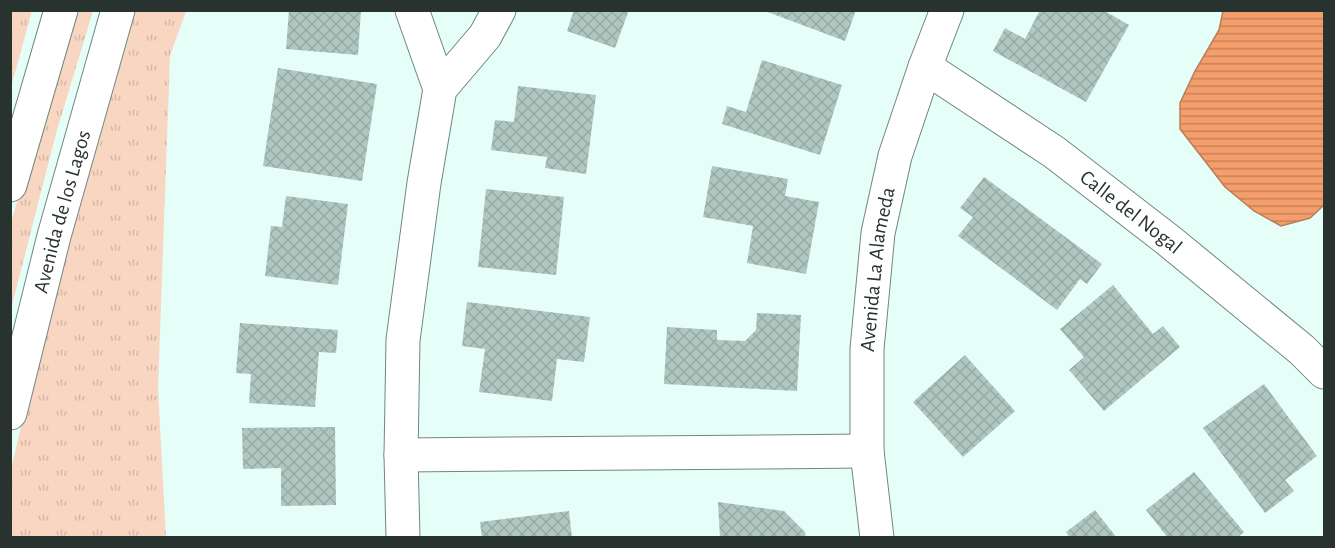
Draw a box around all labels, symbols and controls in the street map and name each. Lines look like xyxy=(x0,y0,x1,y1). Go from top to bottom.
street label: Avenida de los Lagos xyxy=(30,128,94,295)
street label: Calle del Nogal xyxy=(1076,166,1186,258)
street label: Avenida La Alameda xyxy=(857,185,899,353)

